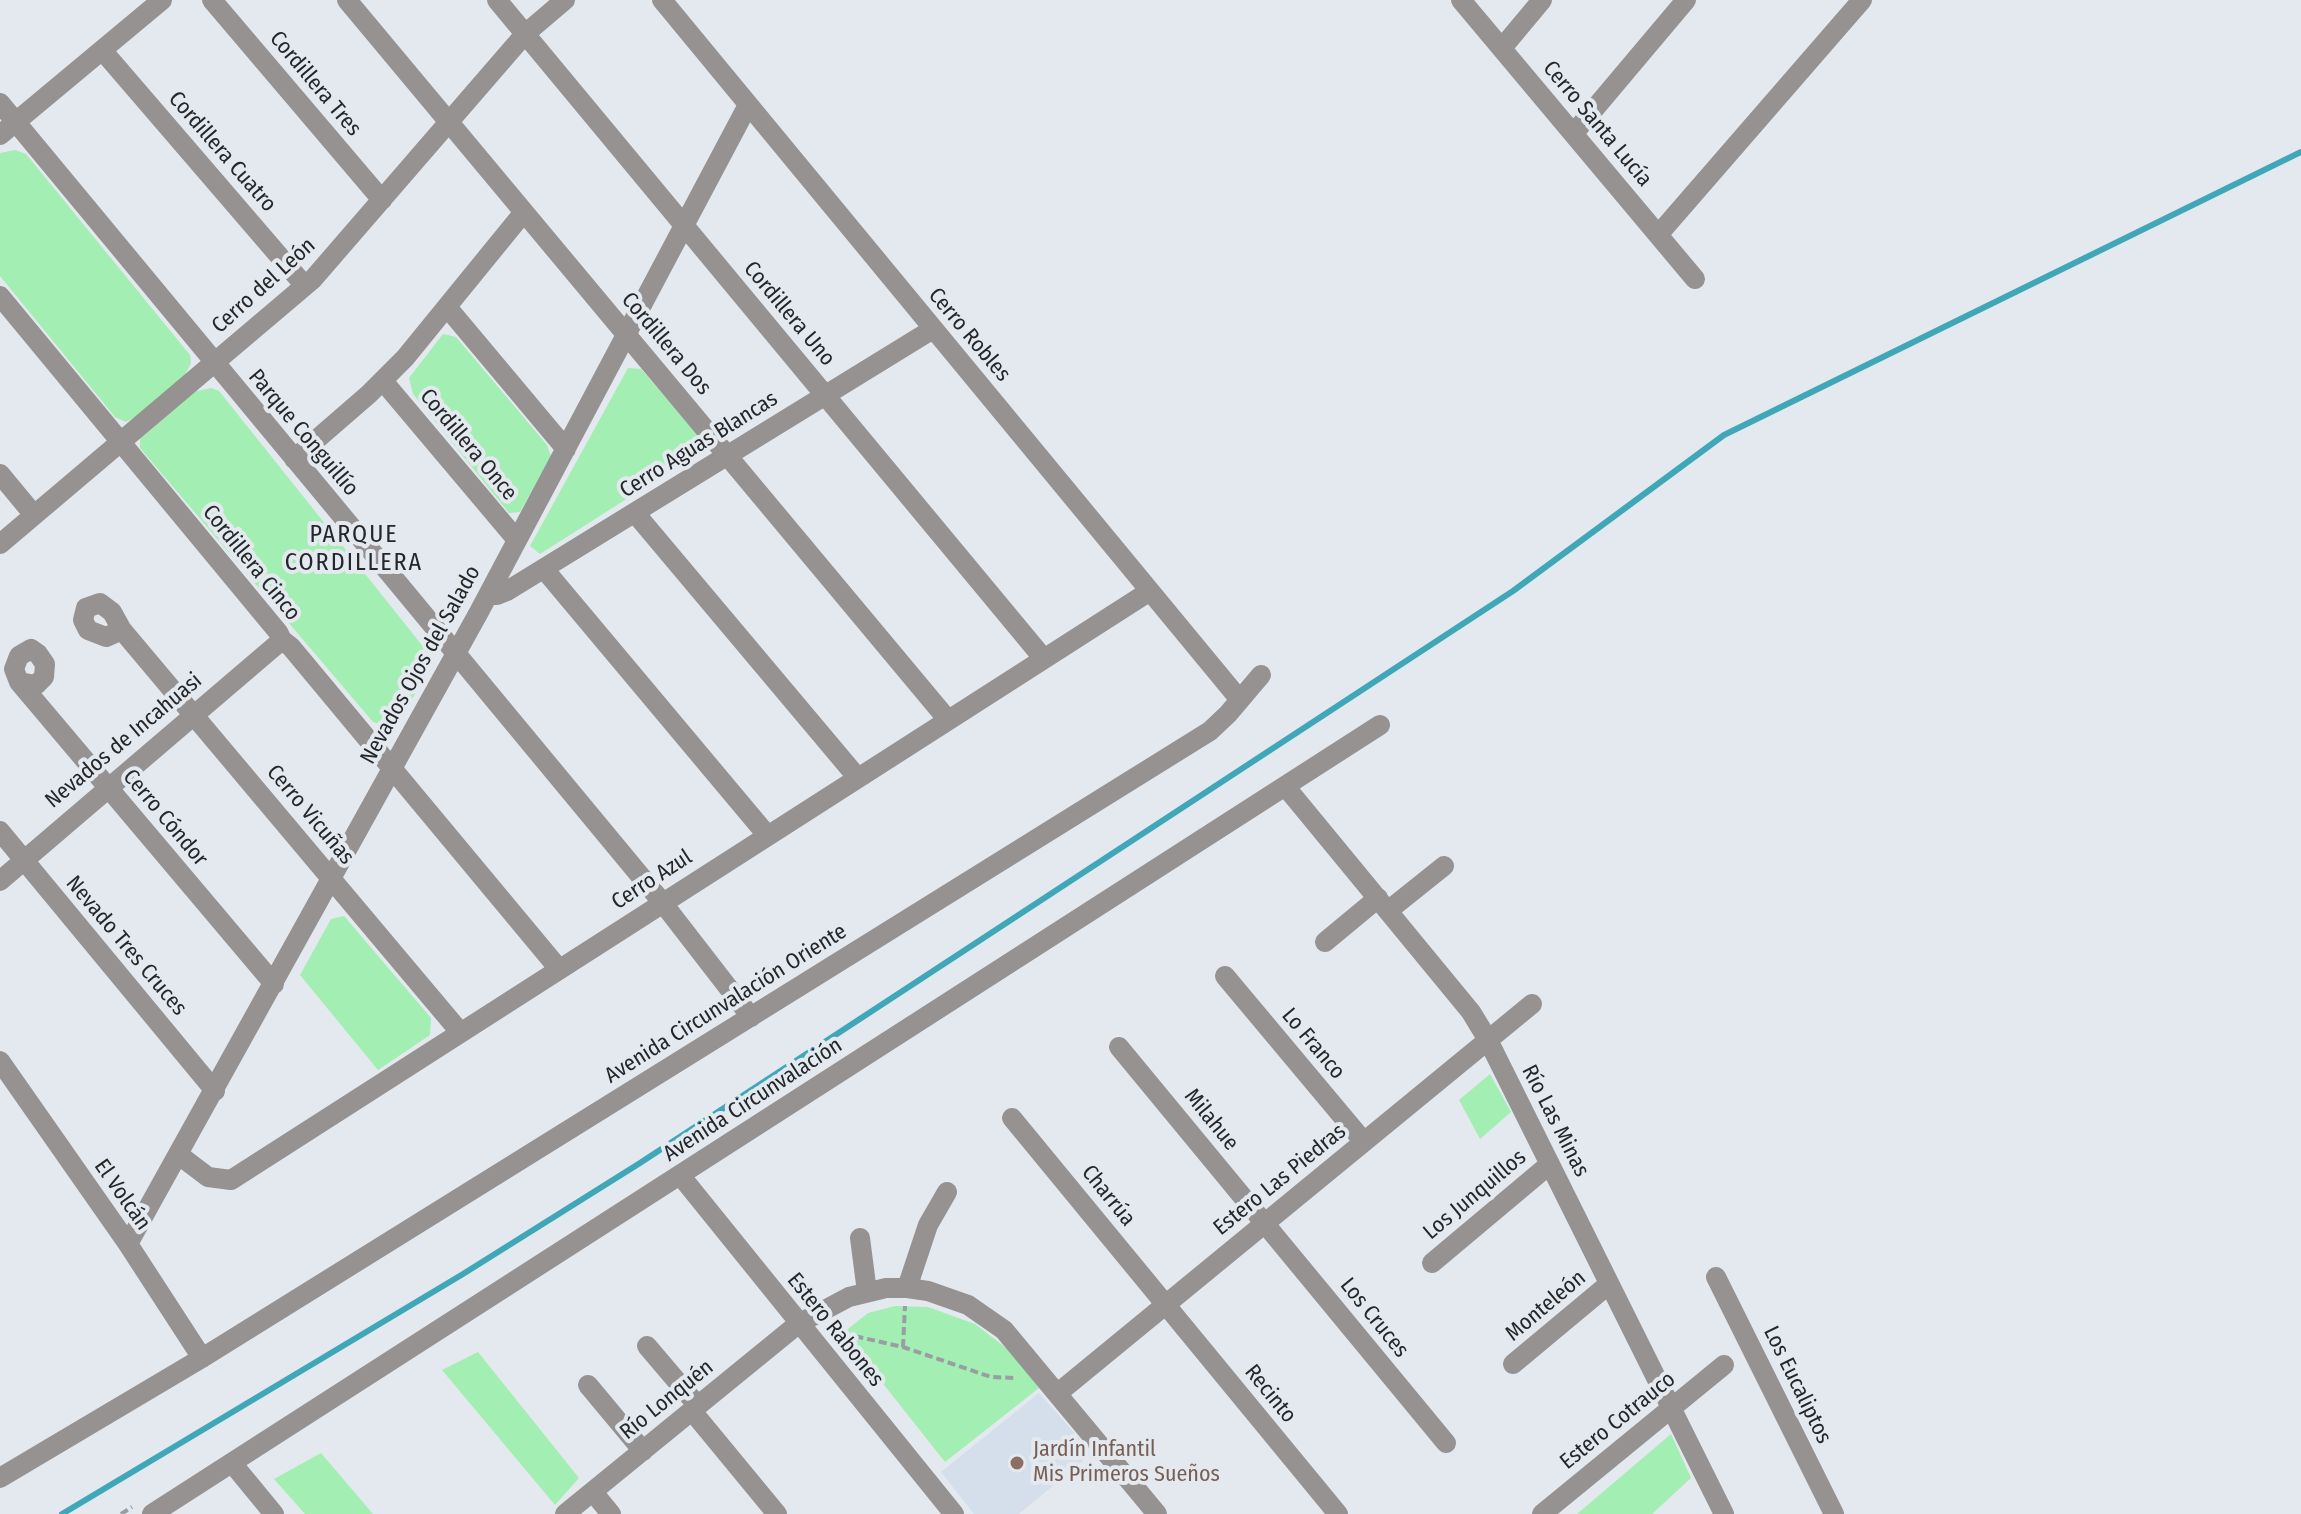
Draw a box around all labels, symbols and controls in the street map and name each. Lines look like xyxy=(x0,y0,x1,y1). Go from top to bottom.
street label: Cordillera Tres xyxy=(263,26,367,142)
street label: Cerro Santa Lucía xyxy=(1537,56,1657,192)
street label: Cordillera Cuatro xyxy=(163,86,281,218)
street label: Cerro del León xyxy=(207,233,321,339)
street label: Cordillera Uno xyxy=(738,256,840,372)
street label: Cerro Robles xyxy=(922,283,1016,387)
street label: Cordillera Dos xyxy=(615,287,717,401)
street label: Parque Conguillío xyxy=(242,364,364,502)
street label: Cordillera Once xyxy=(414,384,522,506)
street label: Cerro Aguas Blancas xyxy=(615,386,783,504)
street label: Cordillera Cinco xyxy=(196,500,306,626)
district label: PARQUE CORDILLERA xyxy=(285,521,423,577)
street label: Nevados Ojos del Salado xyxy=(355,561,487,769)
street label: Nevados de Incahuasi xyxy=(40,668,208,814)
street label: Cerro Vicuñas xyxy=(261,760,359,870)
street label: Cerro Cóndor xyxy=(117,764,213,872)
street label: Cerro Azul xyxy=(607,844,697,916)
street label: Nevado Tres Cruces xyxy=(60,871,192,1021)
street label: Avenida Circunvalación Oriente xyxy=(600,919,852,1089)
street label: Lo Franco xyxy=(1276,1003,1350,1085)
street label: Avenida Circunvalación xyxy=(659,1032,847,1168)
street label: Río Las Minas xyxy=(1516,1061,1594,1181)
street label: Milahue xyxy=(1178,1084,1244,1156)
street label: Estero Las Piedras xyxy=(1208,1119,1352,1241)
street label: Los Junquillos xyxy=(1418,1144,1532,1246)
street label: El Volcán xyxy=(88,1154,156,1236)
street label: Charrúa xyxy=(1075,1160,1141,1232)
street label: Monteleón xyxy=(1501,1265,1591,1347)
street label: Estero Rabones xyxy=(781,1268,889,1392)
street label: Los Cruces xyxy=(1334,1273,1414,1363)
street label: Los Eucaliptos xyxy=(1757,1322,1837,1448)
street label: Río Lonquén xyxy=(615,1354,719,1446)
street label: Recinto xyxy=(1238,1359,1302,1429)
street label: Estero Cotrauco xyxy=(1555,1367,1681,1475)
place label: Jardín Infantil Mis Primeros Sueños xyxy=(1033,1437,1220,1488)
marker: Jardín Infantil Mis Primeros Sueños xyxy=(1008,1454,1026,1472)

